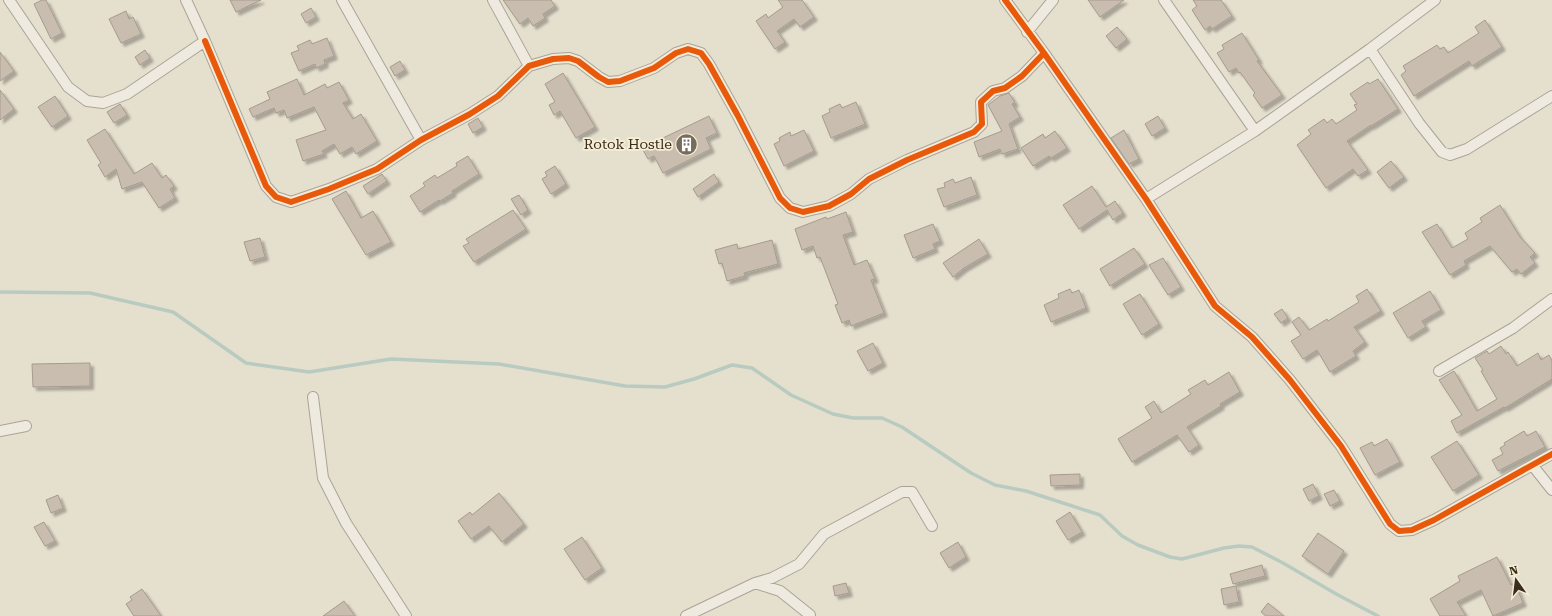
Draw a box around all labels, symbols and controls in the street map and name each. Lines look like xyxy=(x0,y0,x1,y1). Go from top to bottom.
building icon: Rotok Hostle xyxy=(674,131,700,157)
place label: Rotok Hostle xyxy=(584,136,672,152)
north arrow xyxy=(1496,560,1536,600)
text: N xyxy=(1508,563,1520,578)

